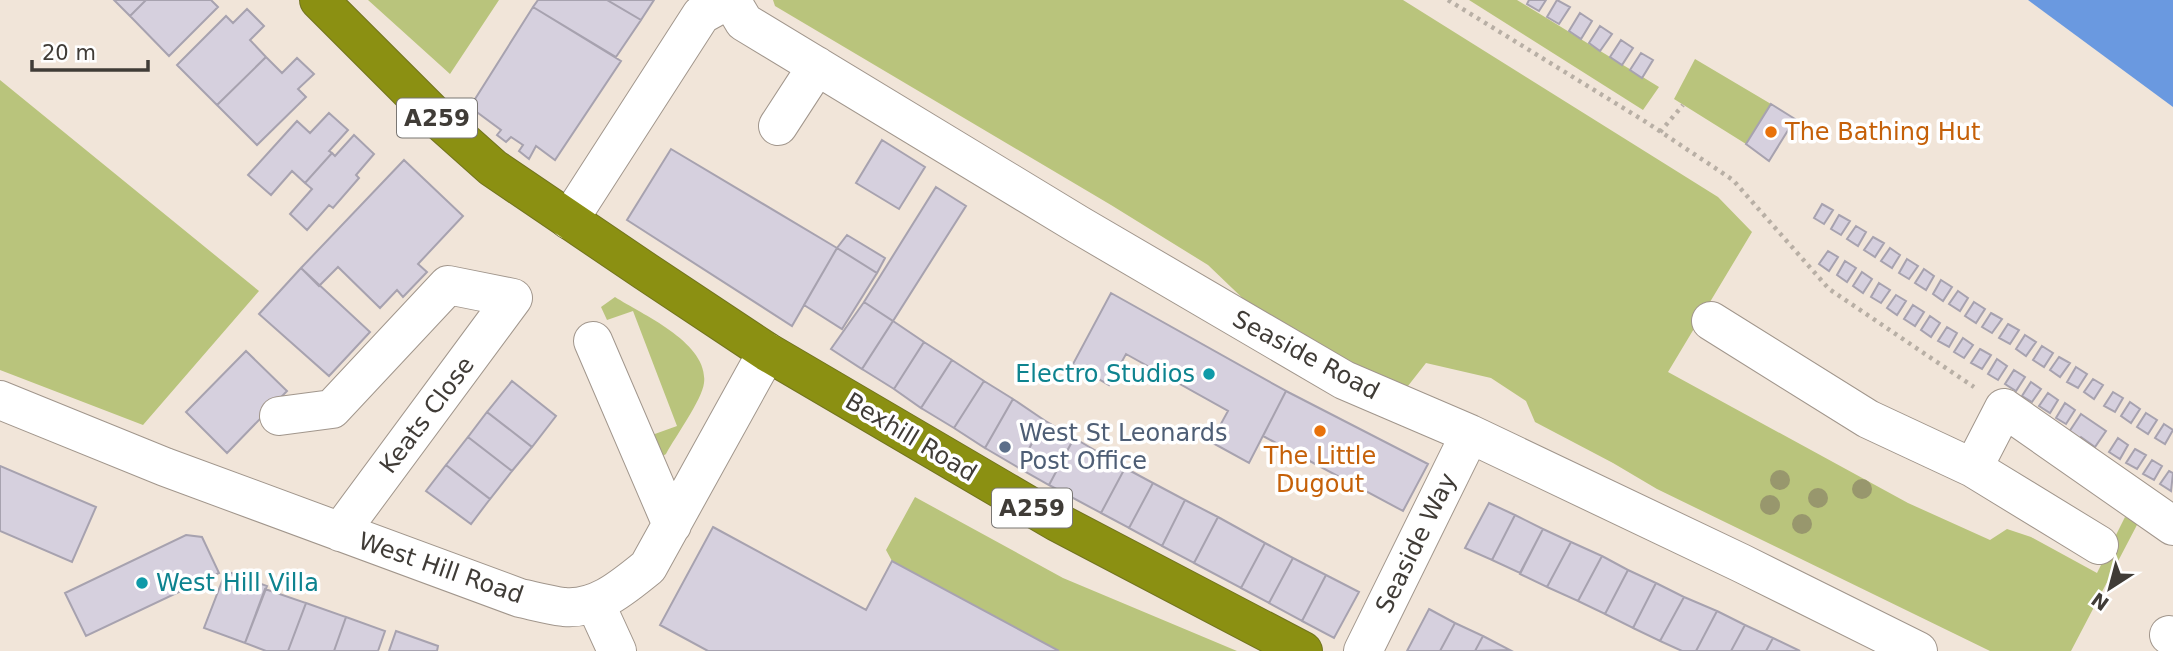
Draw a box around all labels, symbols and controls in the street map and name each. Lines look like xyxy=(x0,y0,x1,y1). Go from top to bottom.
scale bar xyxy=(32,28,147,72)
text: 20 m xyxy=(42,41,96,65)
road number: A259 xyxy=(397,99,477,138)
place label: The Bathing Hut xyxy=(1784,118,1980,146)
marker: The Bathing Hut xyxy=(1763,124,1779,140)
street label: Seaside Road xyxy=(1228,305,1384,405)
street label: Keats Close xyxy=(374,351,480,479)
place label: Electro Studios xyxy=(1015,360,1195,388)
marker: Electro Studios xyxy=(1201,366,1217,382)
street label: Bexhill Road xyxy=(840,387,982,487)
place label: West St Leonards Post Office xyxy=(1019,419,1227,475)
marker: The Little Dugout xyxy=(1312,423,1328,439)
marker: West St Leonards Post Office xyxy=(997,439,1013,455)
place label: The Little Dugout xyxy=(1263,442,1376,498)
street label: Seaside Way xyxy=(1370,468,1462,618)
road number: A259 xyxy=(992,488,1072,528)
street label: West Hill Road xyxy=(355,527,527,609)
north arrow xyxy=(2075,553,2145,623)
place label: West Hill Villa xyxy=(156,569,319,597)
marker: West Hill Villa xyxy=(134,575,150,591)
text: N xyxy=(2087,588,2113,615)

